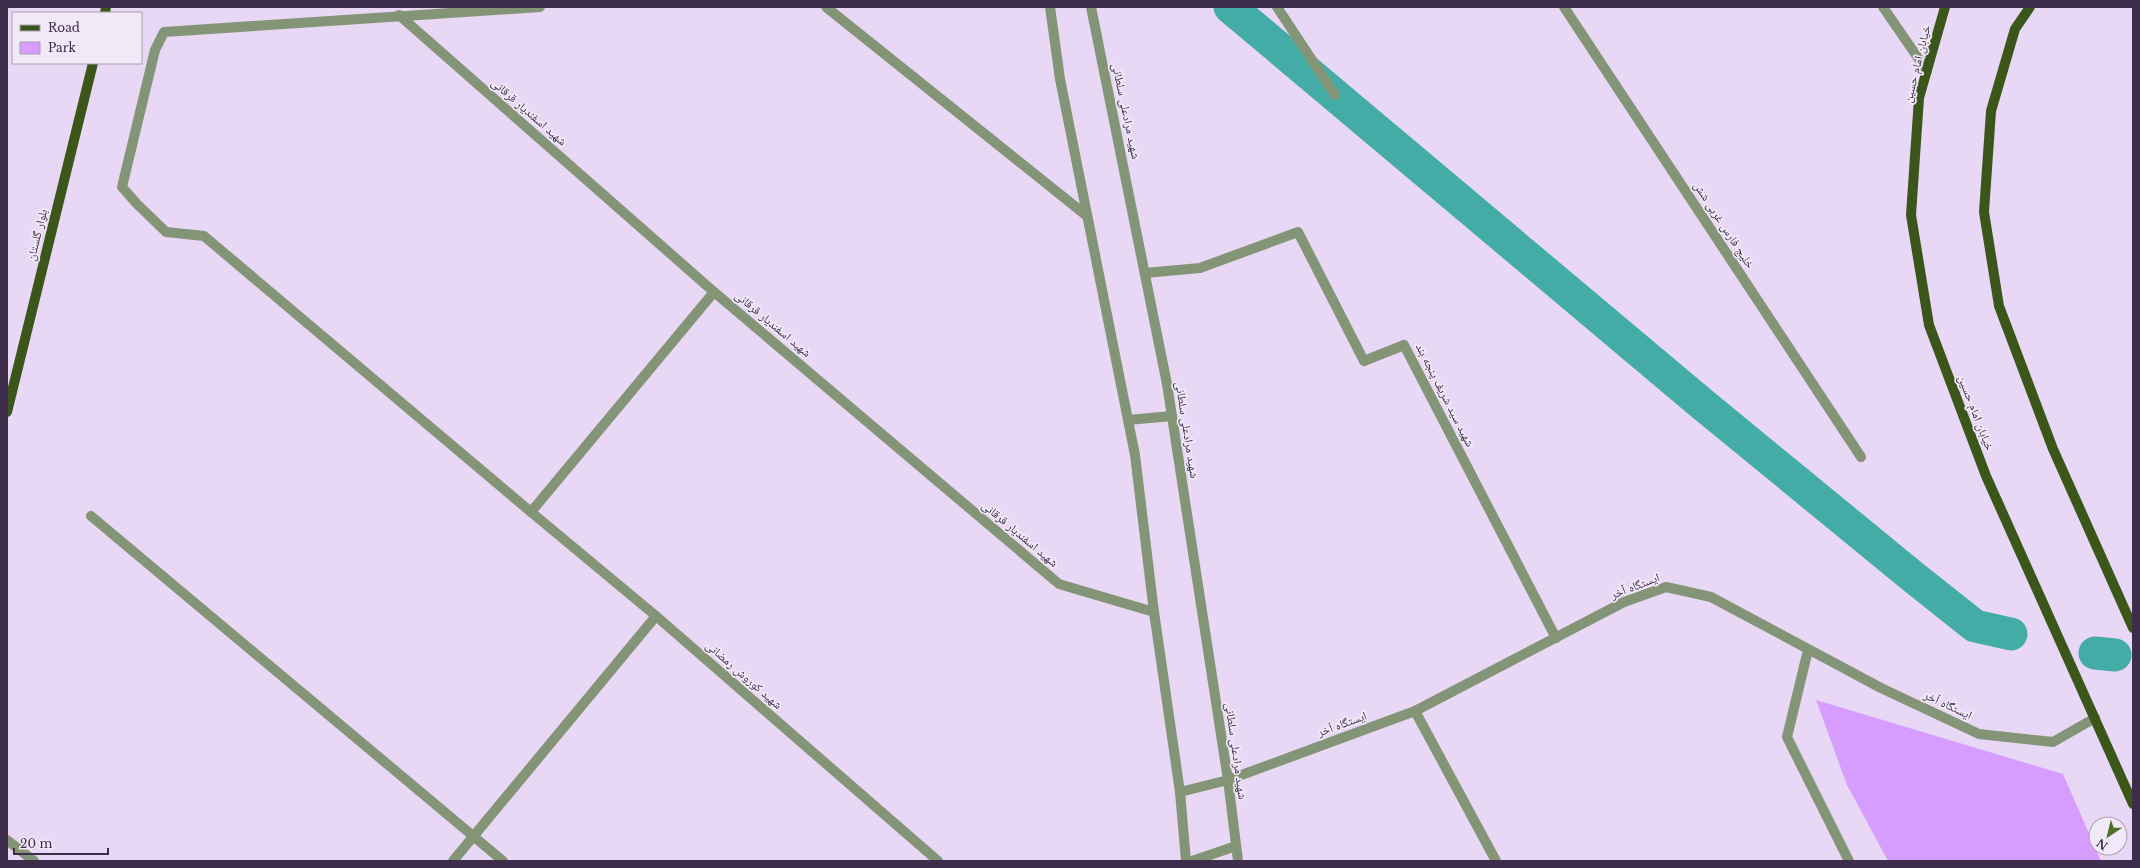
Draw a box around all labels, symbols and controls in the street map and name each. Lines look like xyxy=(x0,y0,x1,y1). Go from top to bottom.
legend xyxy=(12,12,142,64)
text: Road xyxy=(48,20,80,35)
street label: خیابان امام حسین xyxy=(1900,23,1934,104)
text: Park xyxy=(48,40,76,55)
street label: شهید مرادعلی سلطانی xyxy=(1109,62,1144,160)
street label: شهید اسفندیار قرقانی xyxy=(488,75,570,149)
street label: خلیج فارس غربی شش xyxy=(1690,178,1758,272)
street label: بلوار گلستان xyxy=(23,207,51,263)
street label: شهید اسفندیار قرقانی xyxy=(732,287,815,360)
street label: شهید سید شریف پنجه بند xyxy=(1412,340,1478,449)
street label: خیابان امام حسین xyxy=(1954,373,1998,453)
street label: شهید مرادعلی سلطانی xyxy=(1172,380,1203,479)
street label: شهید اسفندیار قرقانی xyxy=(979,497,1062,570)
street label: ایستگاه آخر xyxy=(1607,569,1662,602)
street label: شهید کوروش رمضانی xyxy=(703,637,786,712)
street label: ایستگاه آخر xyxy=(1921,686,1975,722)
street label: شهید مرادعلی سلطانی xyxy=(1222,702,1251,800)
street label: ایستگاه آخر xyxy=(1314,708,1369,740)
north arrow xyxy=(2088,816,2128,856)
scale bar xyxy=(14,830,108,856)
text: N xyxy=(2093,835,2111,853)
text: 20 m xyxy=(20,836,52,851)

